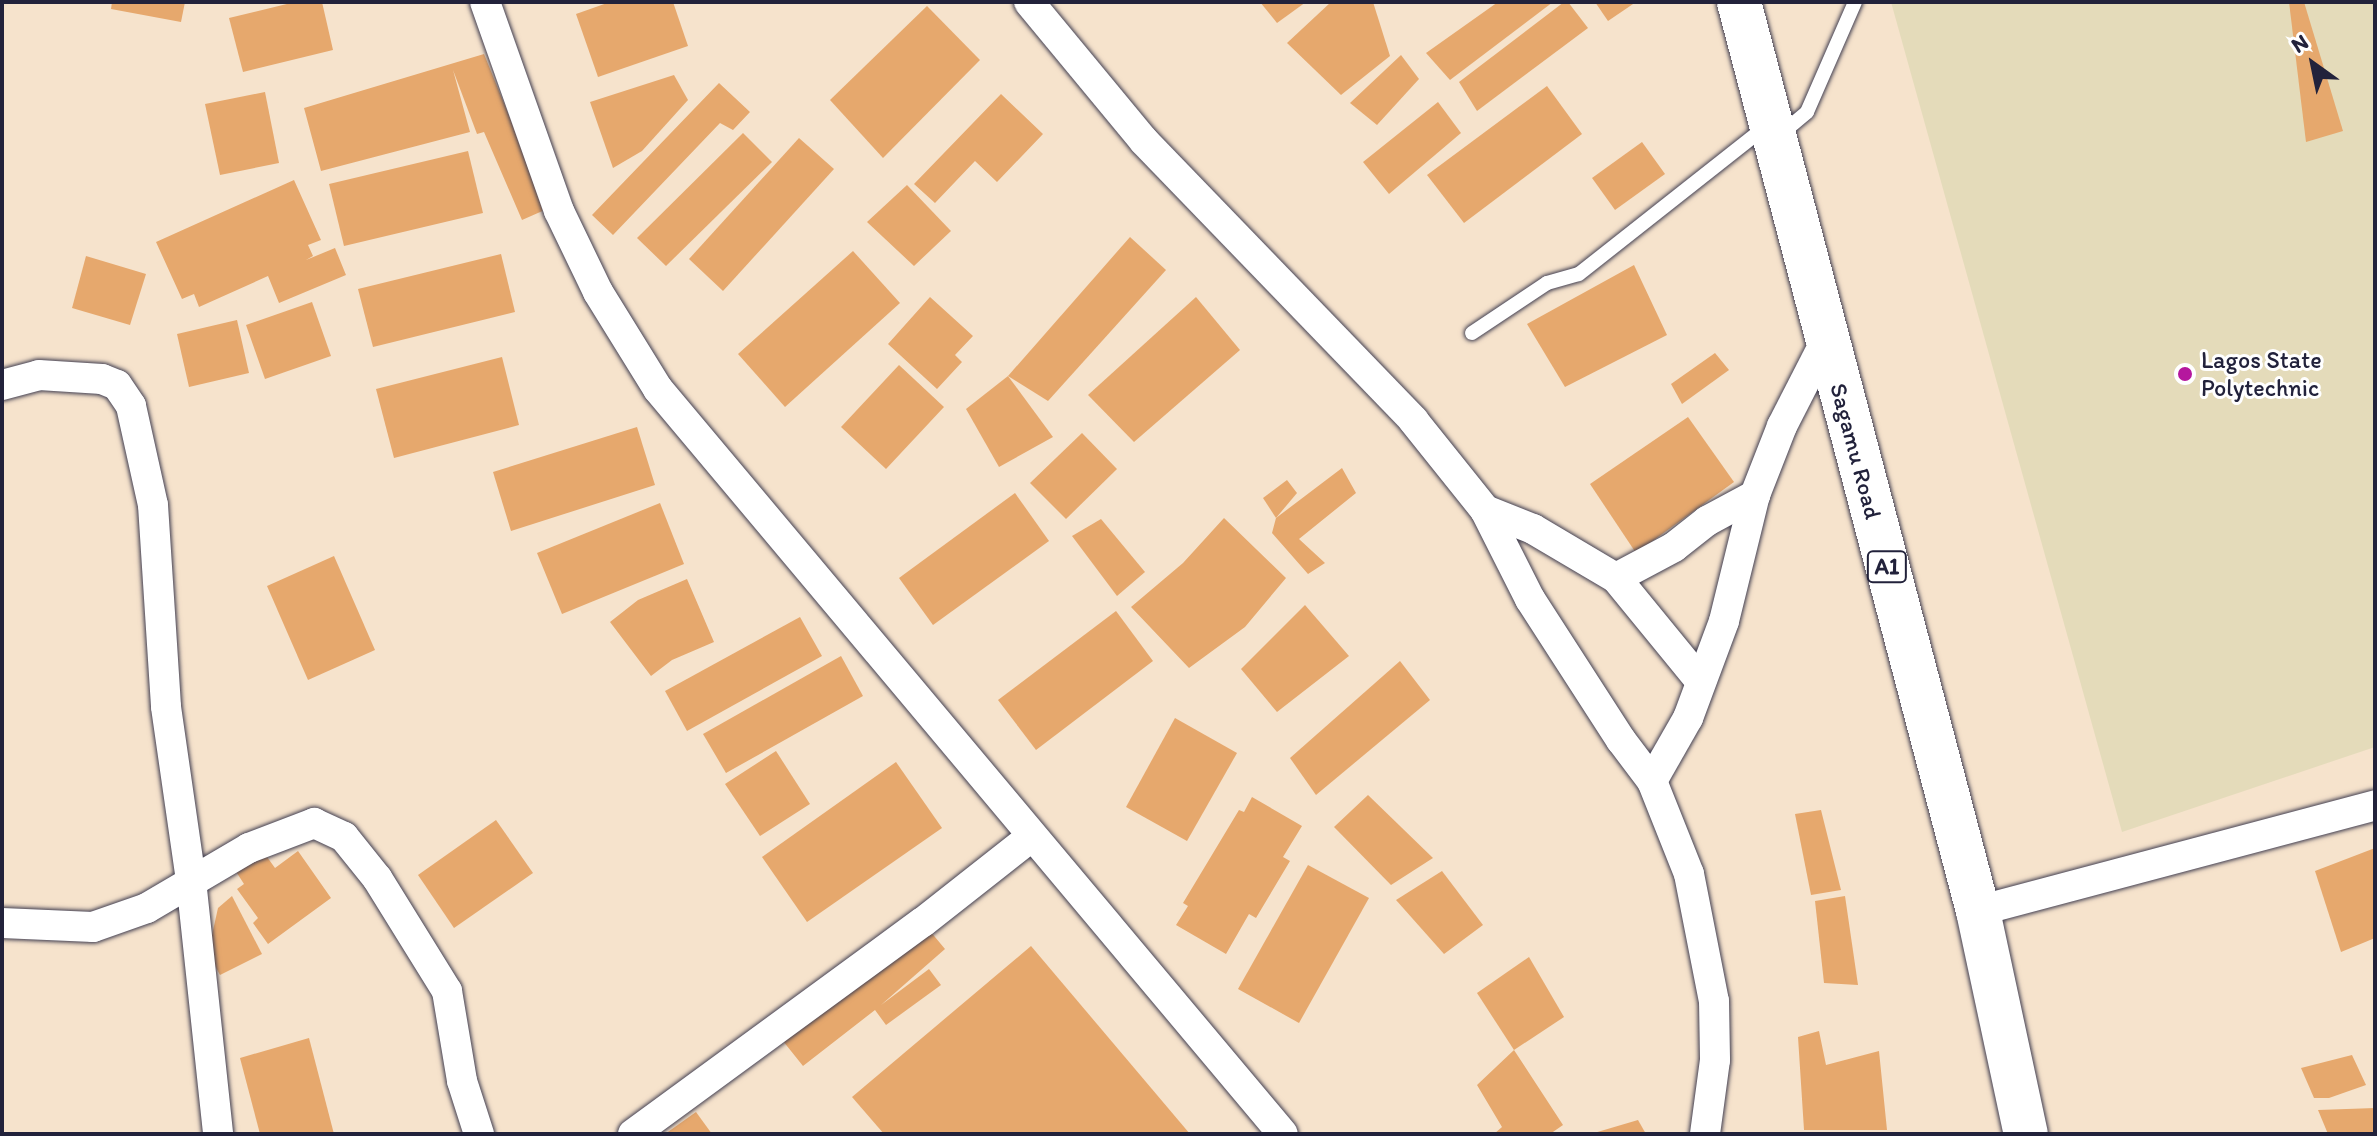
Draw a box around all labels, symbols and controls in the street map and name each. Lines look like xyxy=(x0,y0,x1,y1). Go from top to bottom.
north arrow xyxy=(2273,24,2353,104)
text: N xyxy=(2286,28,2313,59)
place label: Lagos State Polytechnic xyxy=(2201,346,2322,402)
marker: Lagos State Polytechnic xyxy=(2176,365,2194,383)
street label: Sagamu Road xyxy=(1824,380,1888,522)
road number: A1 xyxy=(1865,549,1909,585)

